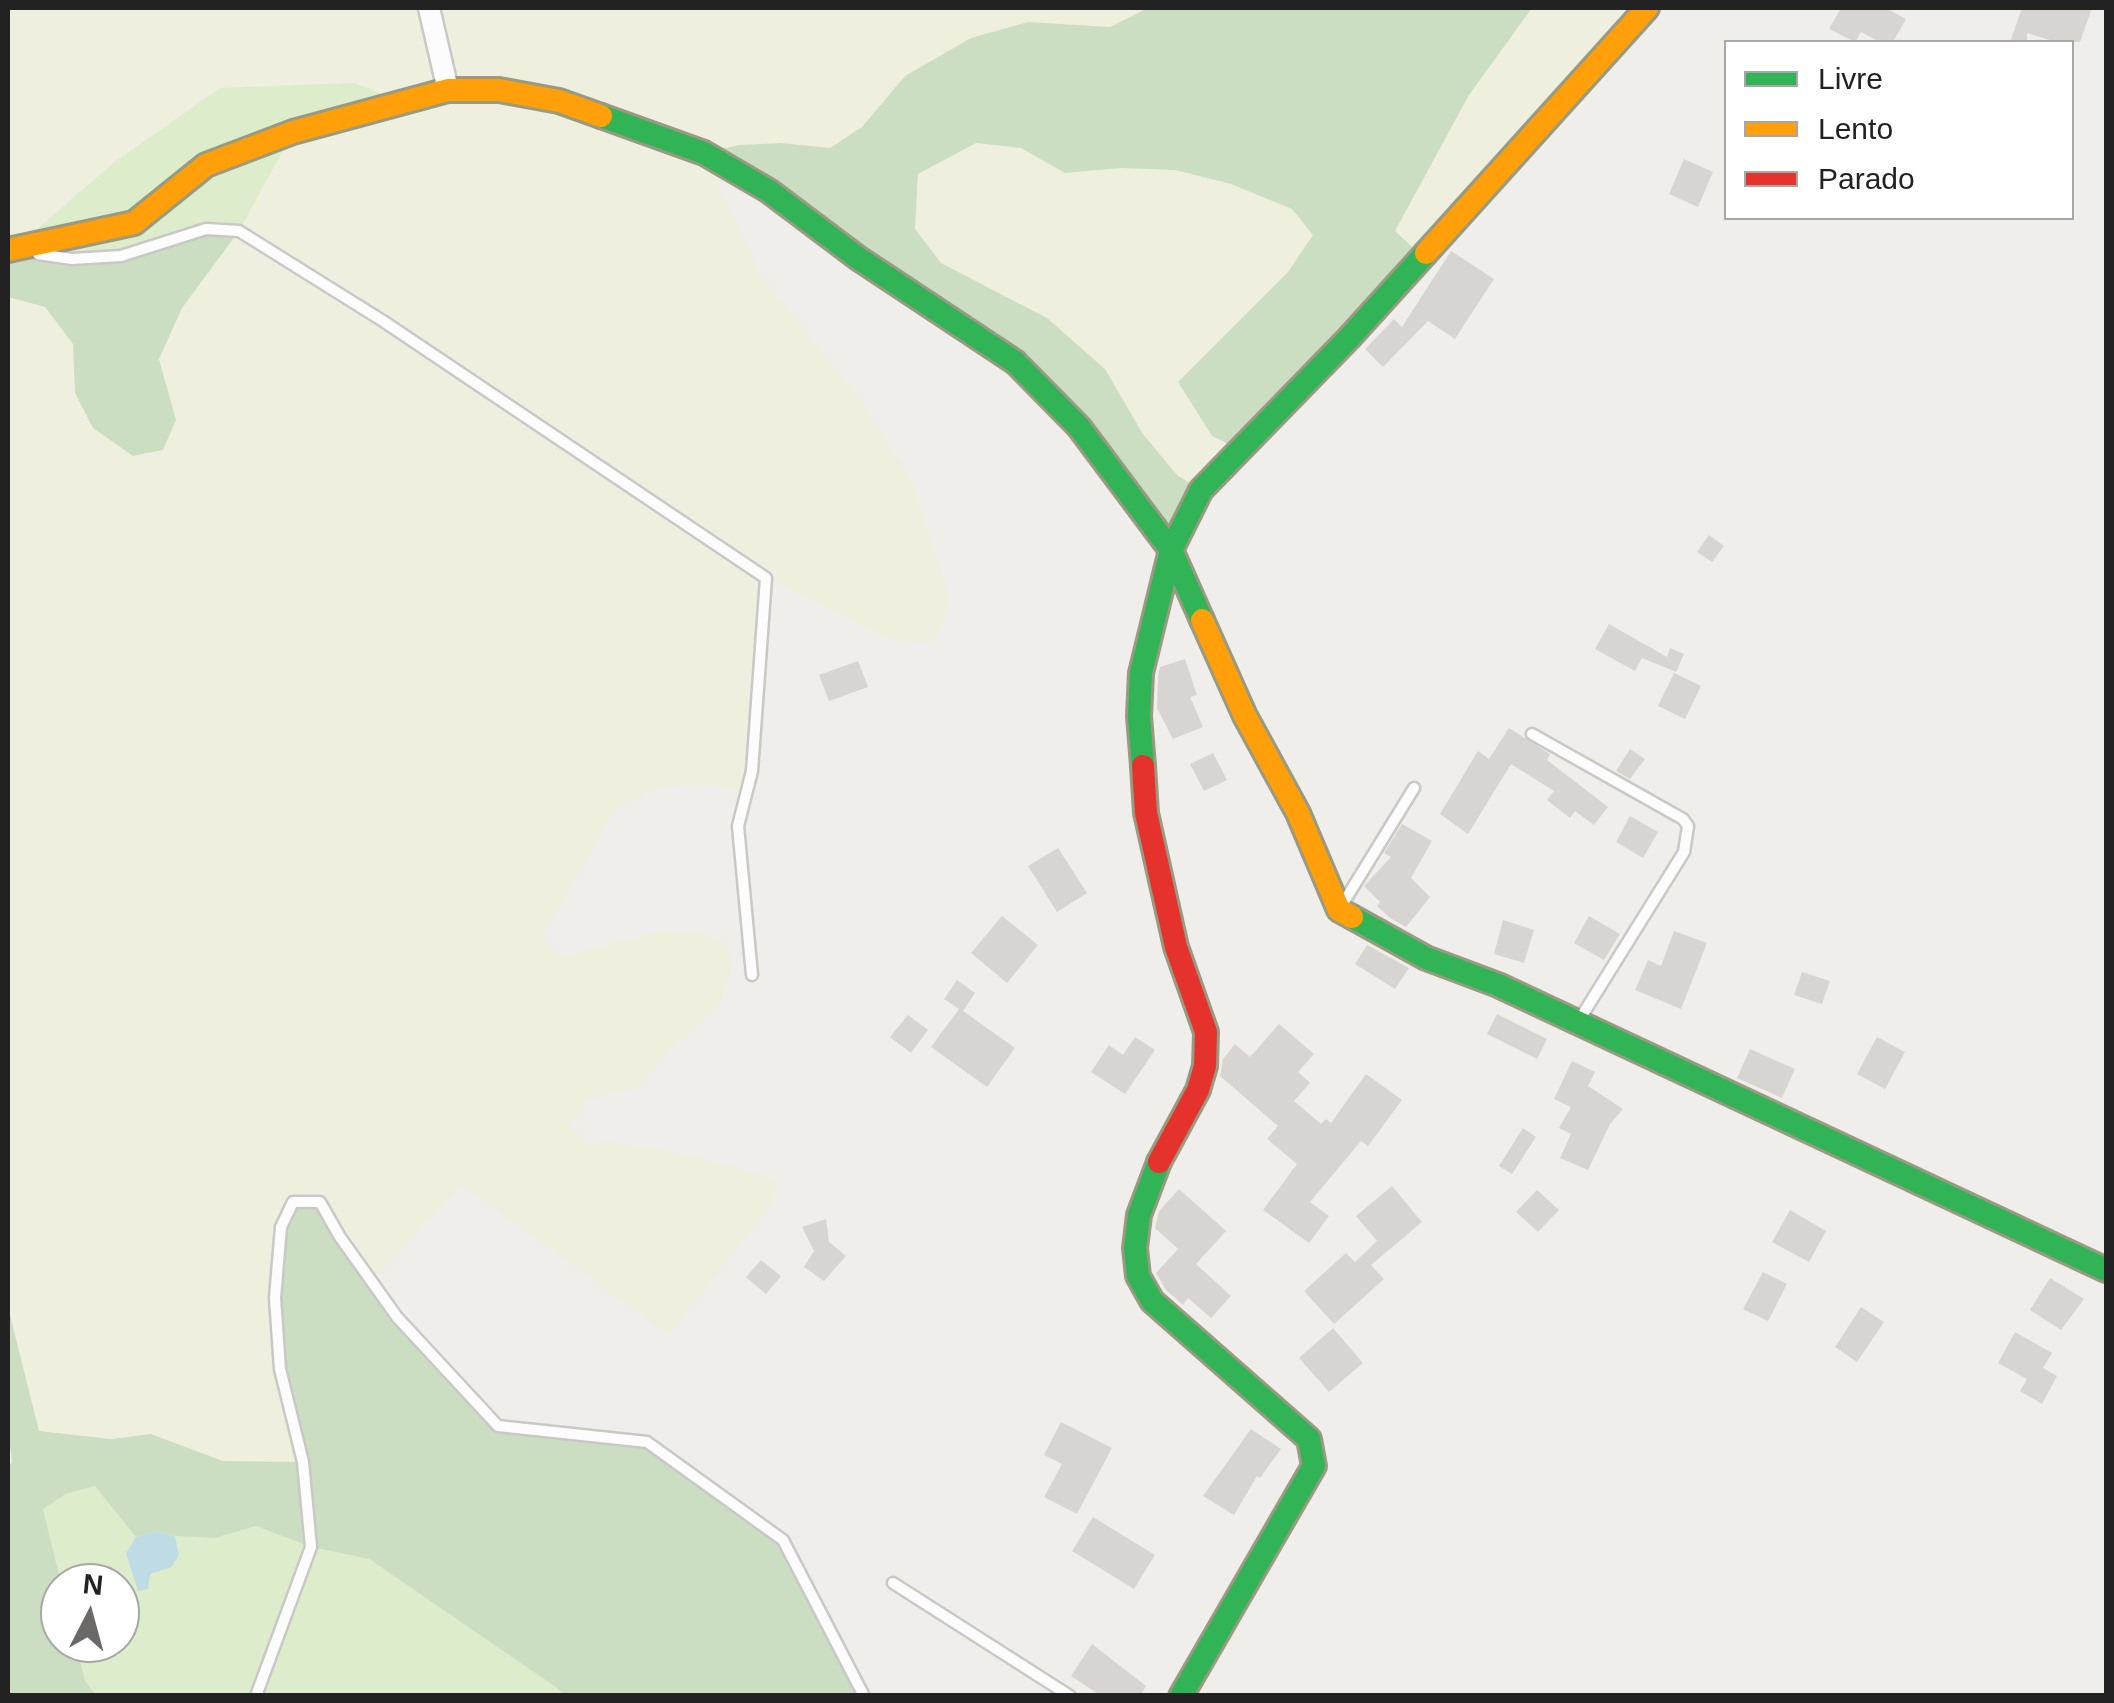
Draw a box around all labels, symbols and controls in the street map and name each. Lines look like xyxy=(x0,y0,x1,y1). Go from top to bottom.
legend xyxy=(1724,40,2074,220)
text: Livre xyxy=(1818,62,1883,95)
text: Lento xyxy=(1818,112,1893,145)
text: Parado xyxy=(1818,162,1915,195)
north arrow xyxy=(40,1563,140,1663)
text: N xyxy=(81,1568,105,1601)

